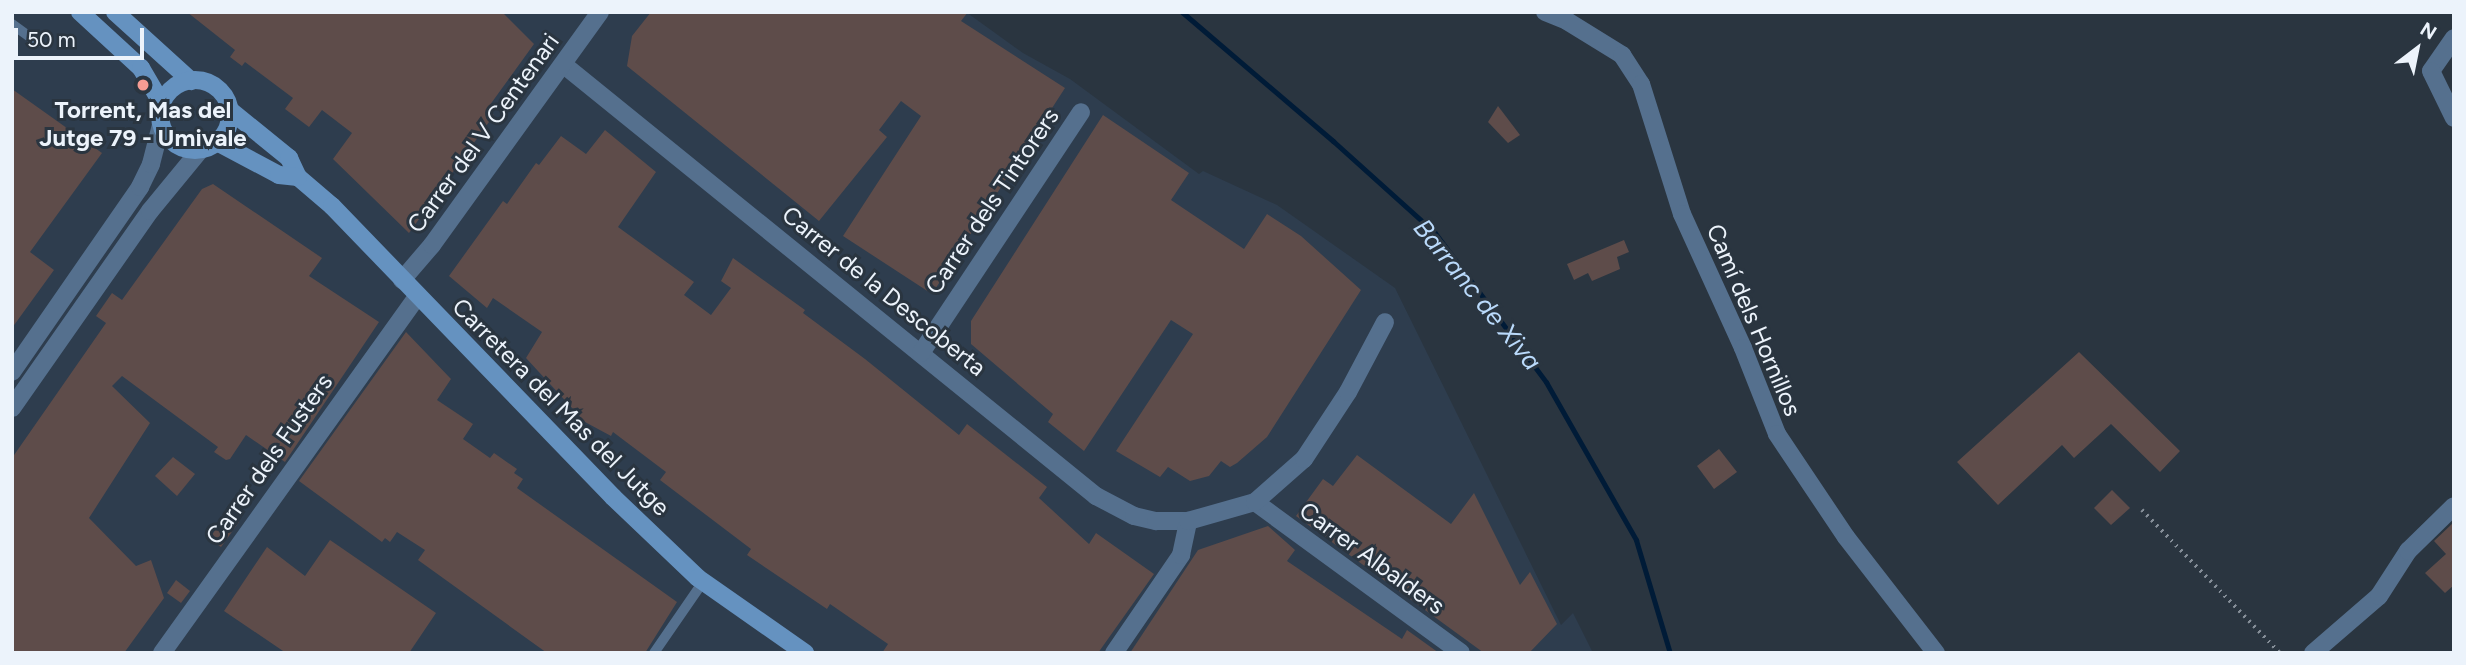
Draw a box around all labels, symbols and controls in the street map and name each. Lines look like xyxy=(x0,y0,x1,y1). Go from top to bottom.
scale bar xyxy=(18,14,147,58)
north arrow xyxy=(2382,14,2452,84)
text: N xyxy=(2416,17,2441,44)
text: 50 m xyxy=(27,27,76,52)
street label: Carrer del V Centenari xyxy=(401,28,565,238)
marker: Torrent, Mas del Jutge 79 - Umivale xyxy=(135,77,151,93)
place label: Torrent, Mas del Jutge 79 - Umivale xyxy=(39,96,247,152)
street label: Carrer dels Tintorers xyxy=(919,103,1065,299)
street label: Carrer de la Descoberta xyxy=(776,200,992,382)
water label: Barranc de Xiva xyxy=(1406,213,1548,377)
street label: Camí dels Hornillos xyxy=(1701,220,1807,420)
street label: Carretera del Mas del Jutge xyxy=(446,292,676,522)
street label: Carrer dels Fusters xyxy=(199,368,339,550)
street label: Carrer Albalders xyxy=(1294,496,1450,620)

